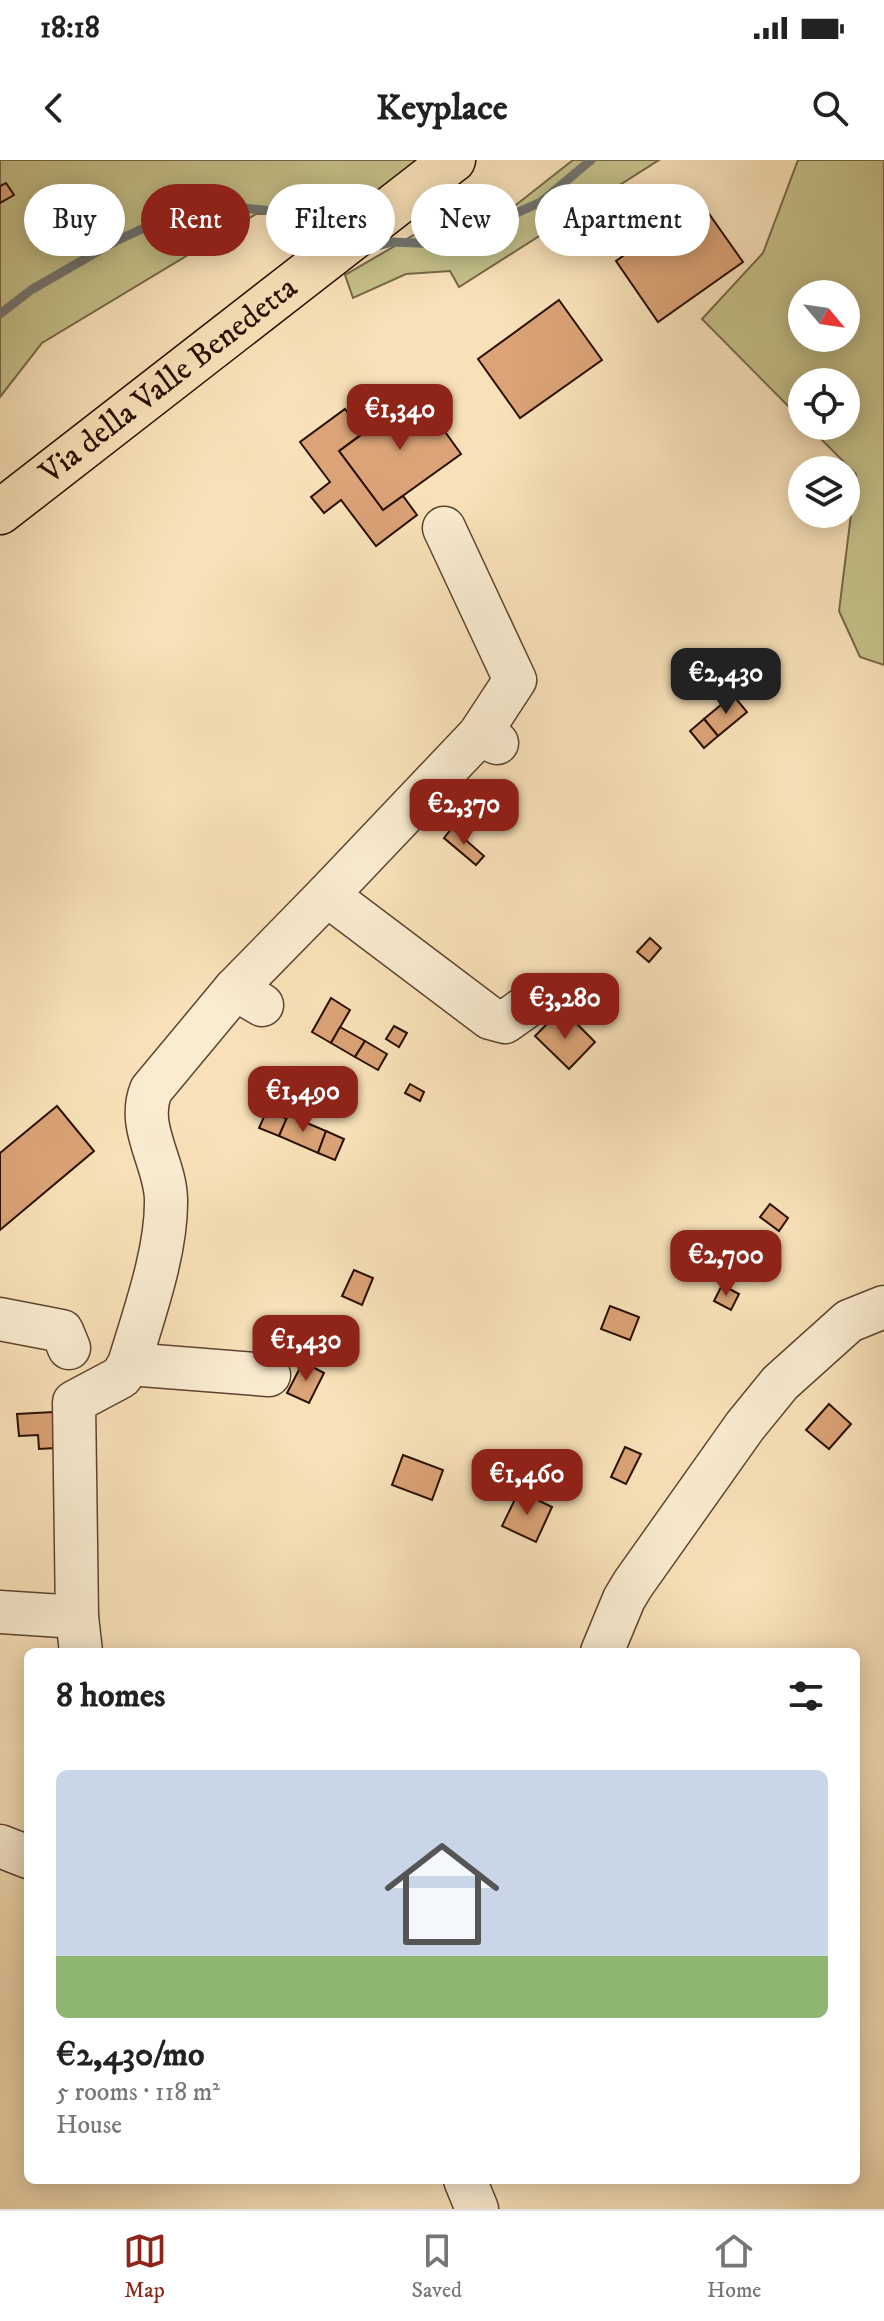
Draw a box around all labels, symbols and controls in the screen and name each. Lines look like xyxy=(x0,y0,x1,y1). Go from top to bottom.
text: 18:18 xyxy=(40,10,100,47)
icon: back xyxy=(32,86,76,130)
text: Keyplace xyxy=(376,86,508,131)
icon: search xyxy=(808,86,852,130)
chip: Buy xyxy=(24,184,125,256)
chip: Rent xyxy=(141,184,250,256)
chip: Filters xyxy=(266,184,395,256)
chip: New xyxy=(411,184,519,256)
chip: Apartment xyxy=(535,184,710,256)
street label: Via della Valle Benedetta xyxy=(31,268,306,494)
north arrow xyxy=(788,280,860,352)
map controls xyxy=(788,280,860,528)
button: locate xyxy=(788,368,860,440)
pin: €1,340 xyxy=(335,384,465,452)
text: €1,340 xyxy=(365,393,435,426)
button: layers xyxy=(788,456,860,528)
pin: €2,430 xyxy=(661,648,791,716)
text: €2,430 xyxy=(689,657,763,690)
pin: €2,370 xyxy=(399,779,529,847)
text: €2,370 xyxy=(428,788,500,821)
pin: €3,280 xyxy=(500,973,630,1041)
text: €3,280 xyxy=(529,982,601,1015)
pin: €1,490 xyxy=(238,1066,368,1134)
text: €1,490 xyxy=(266,1075,340,1108)
pin: €2,700 xyxy=(661,1230,791,1298)
text: €2,700 xyxy=(688,1239,764,1272)
pin: €1,430 xyxy=(241,1315,371,1383)
text: €1,430 xyxy=(271,1324,341,1357)
pin: €1,460 xyxy=(462,1449,592,1517)
text: €1,460 xyxy=(490,1458,564,1491)
icon: filters xyxy=(784,1674,828,1718)
text: 8 homes xyxy=(56,1675,165,1717)
icon: home xyxy=(370,1822,514,1966)
text: €2,430/mo xyxy=(56,2034,205,2076)
text: 5 rooms · 118 m² xyxy=(56,2076,220,2109)
text: House xyxy=(56,2109,122,2142)
tab: Map xyxy=(123,2229,167,2304)
tab: Saved xyxy=(412,2229,462,2304)
tab: Home xyxy=(707,2229,761,2304)

